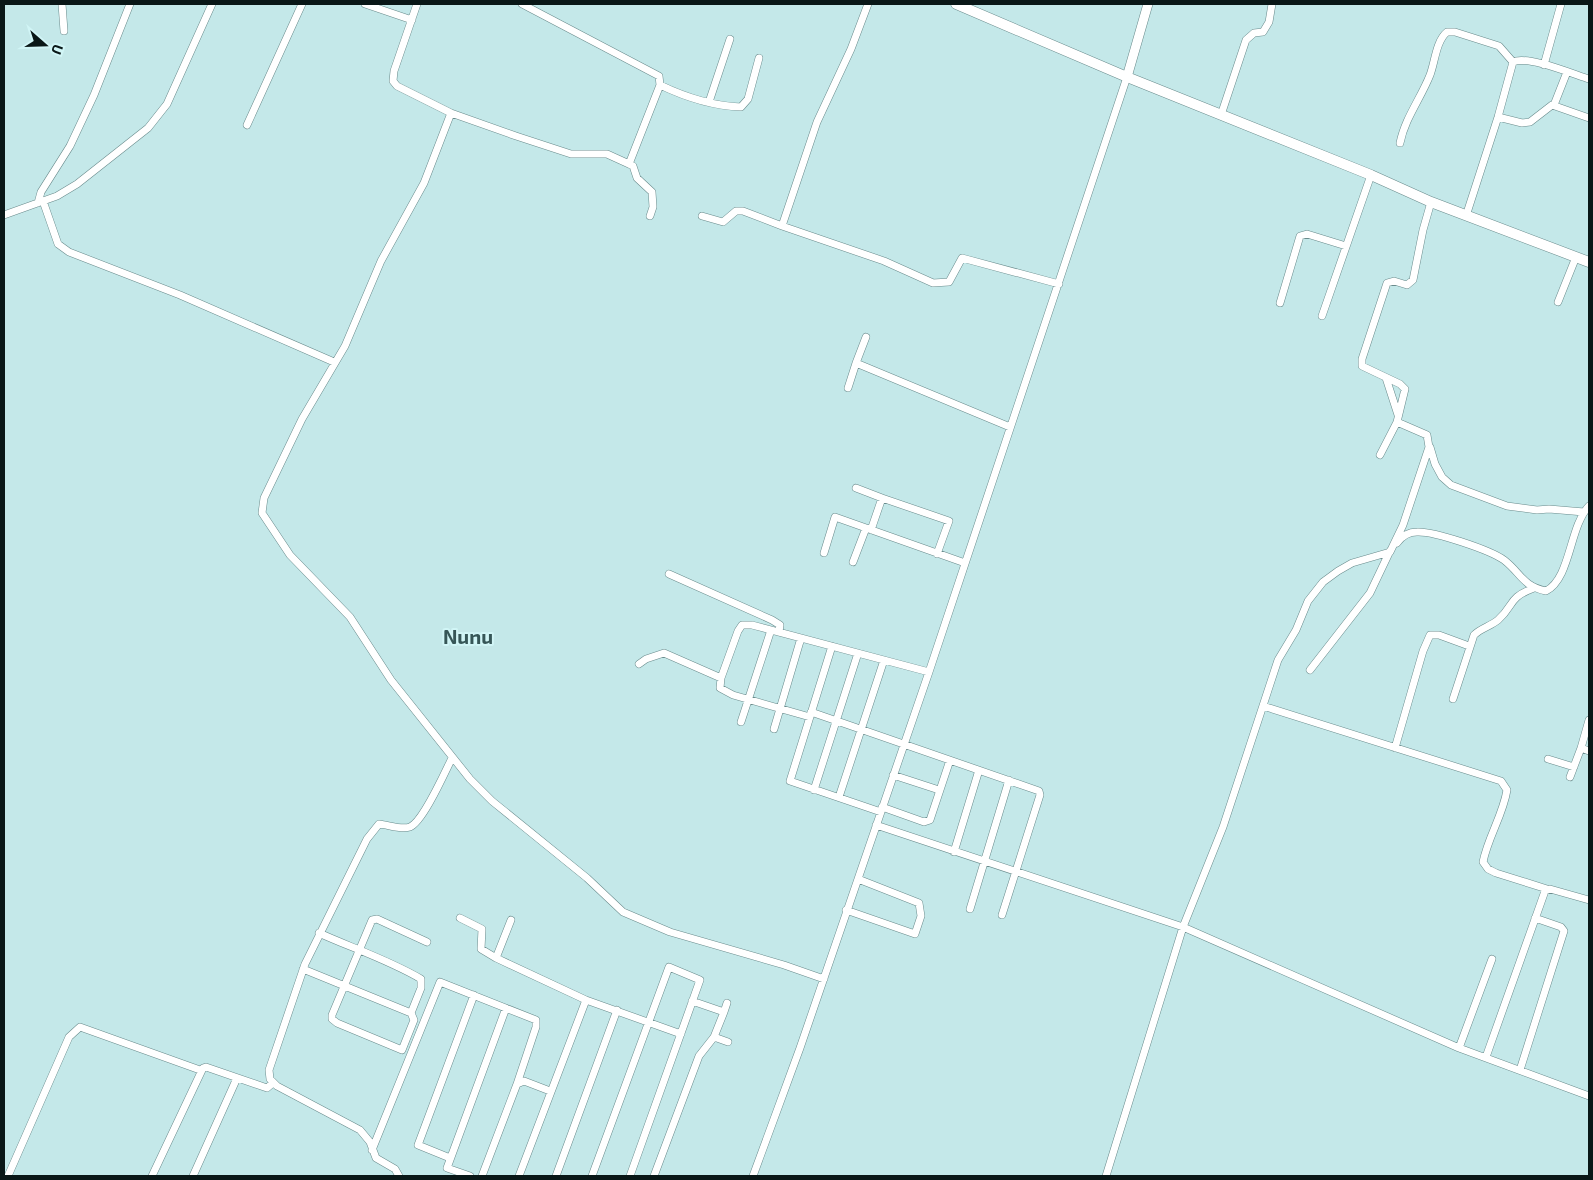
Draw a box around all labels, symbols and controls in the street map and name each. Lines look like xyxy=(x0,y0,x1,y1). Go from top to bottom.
north arrow xyxy=(20,20,70,70)
text: U xyxy=(48,42,67,57)
district label: Nunu xyxy=(443,624,493,648)

